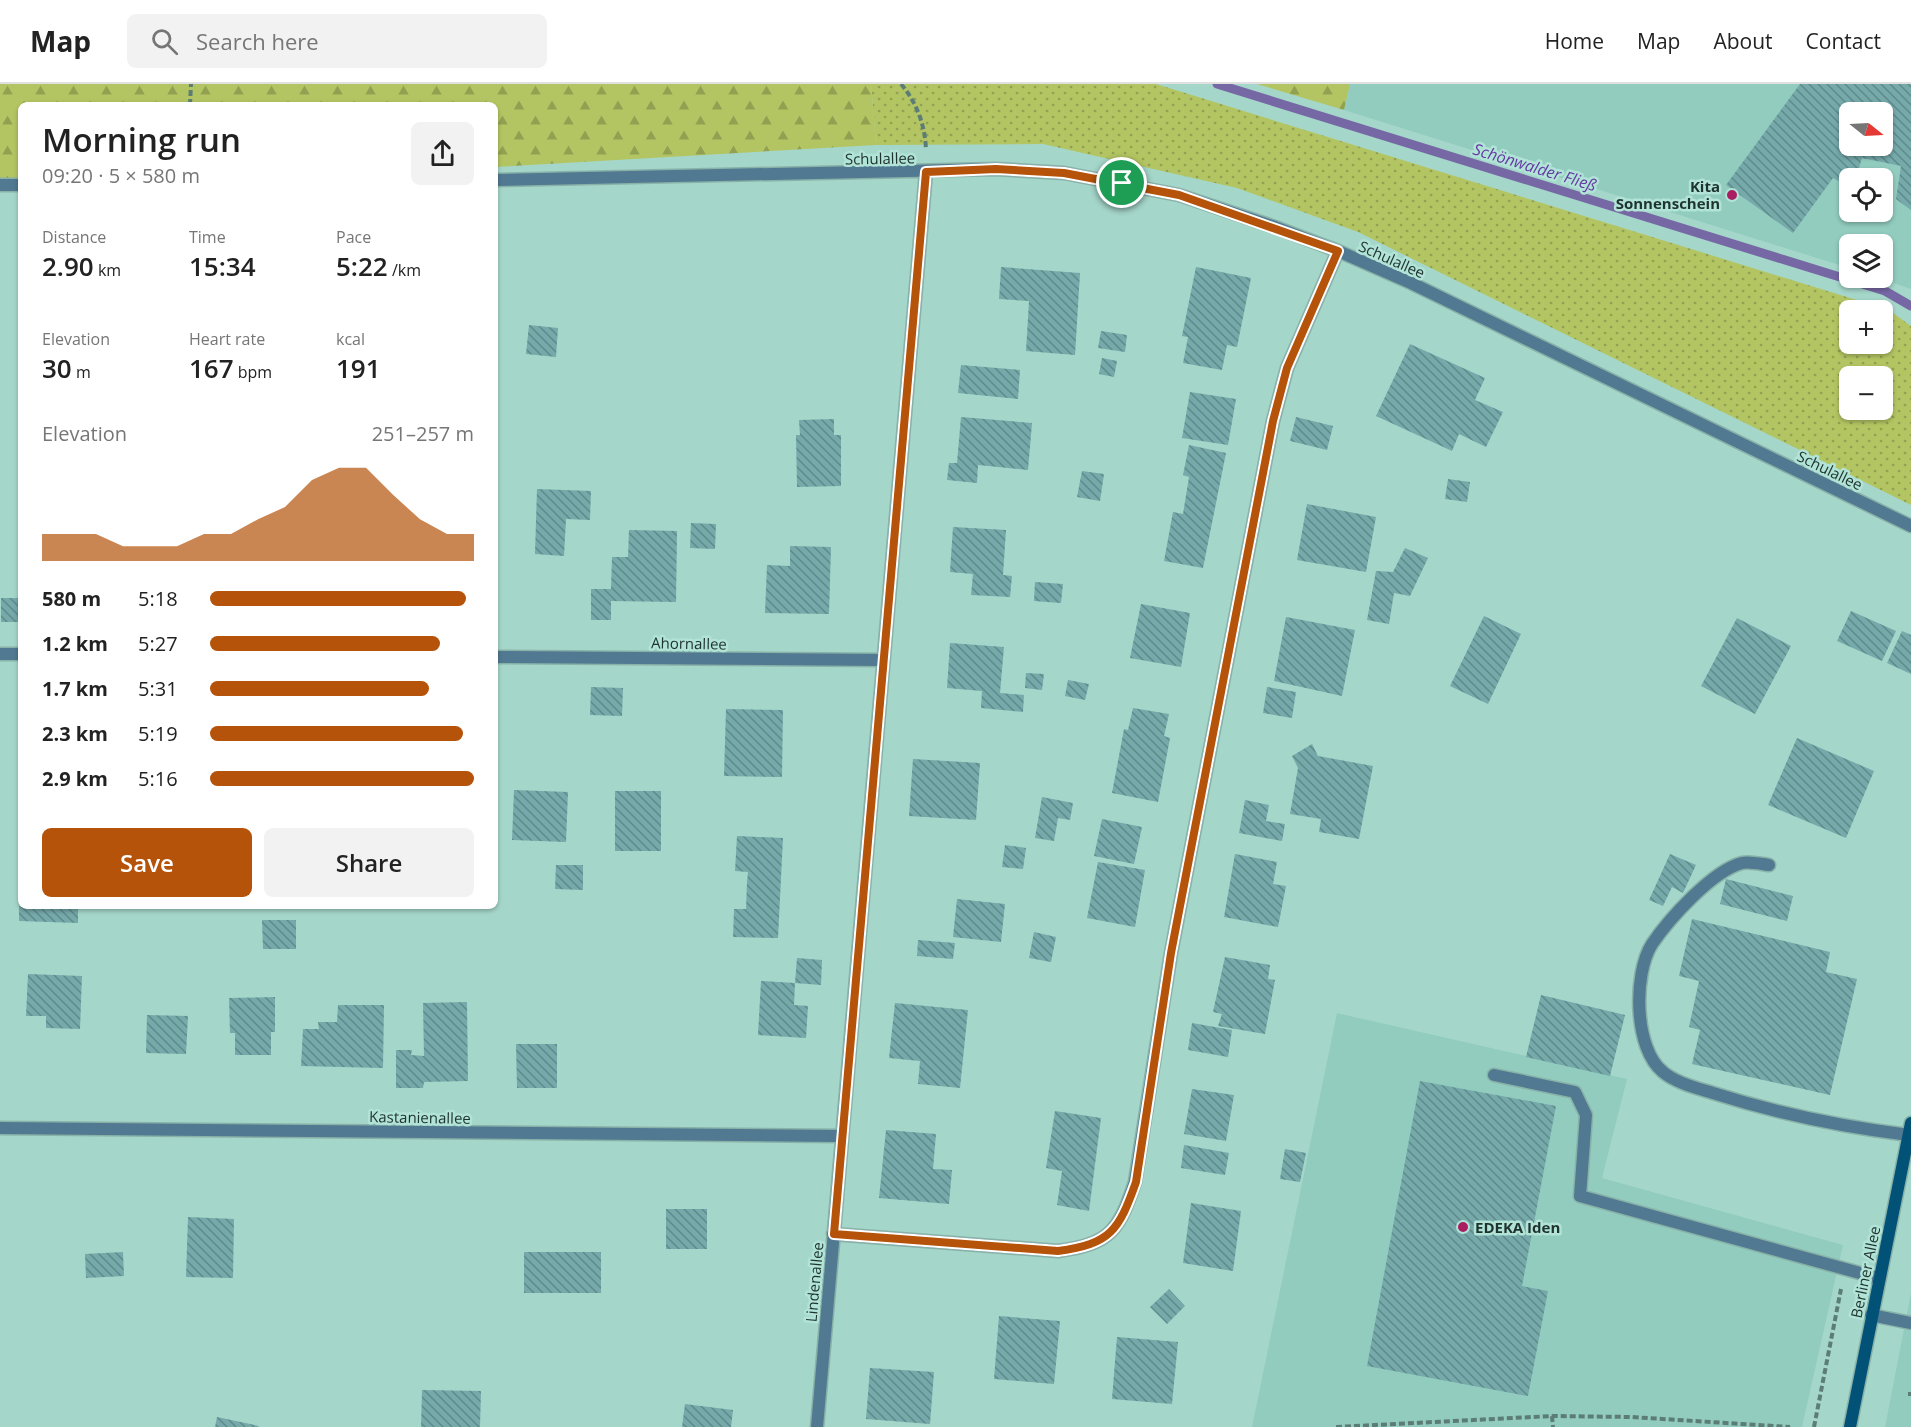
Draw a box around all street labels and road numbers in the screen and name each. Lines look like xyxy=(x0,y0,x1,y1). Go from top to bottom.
street label: Schulallee xyxy=(845,147,915,169)
street label: Schulallee xyxy=(1356,236,1428,282)
street label: Schulallee xyxy=(1794,446,1866,494)
street label: Ahornallee xyxy=(651,632,727,654)
street label: Kastanienallee xyxy=(369,1106,471,1128)
street label: Berliner Allee xyxy=(1846,1224,1884,1320)
street label: Lindenallee xyxy=(801,1241,827,1323)

